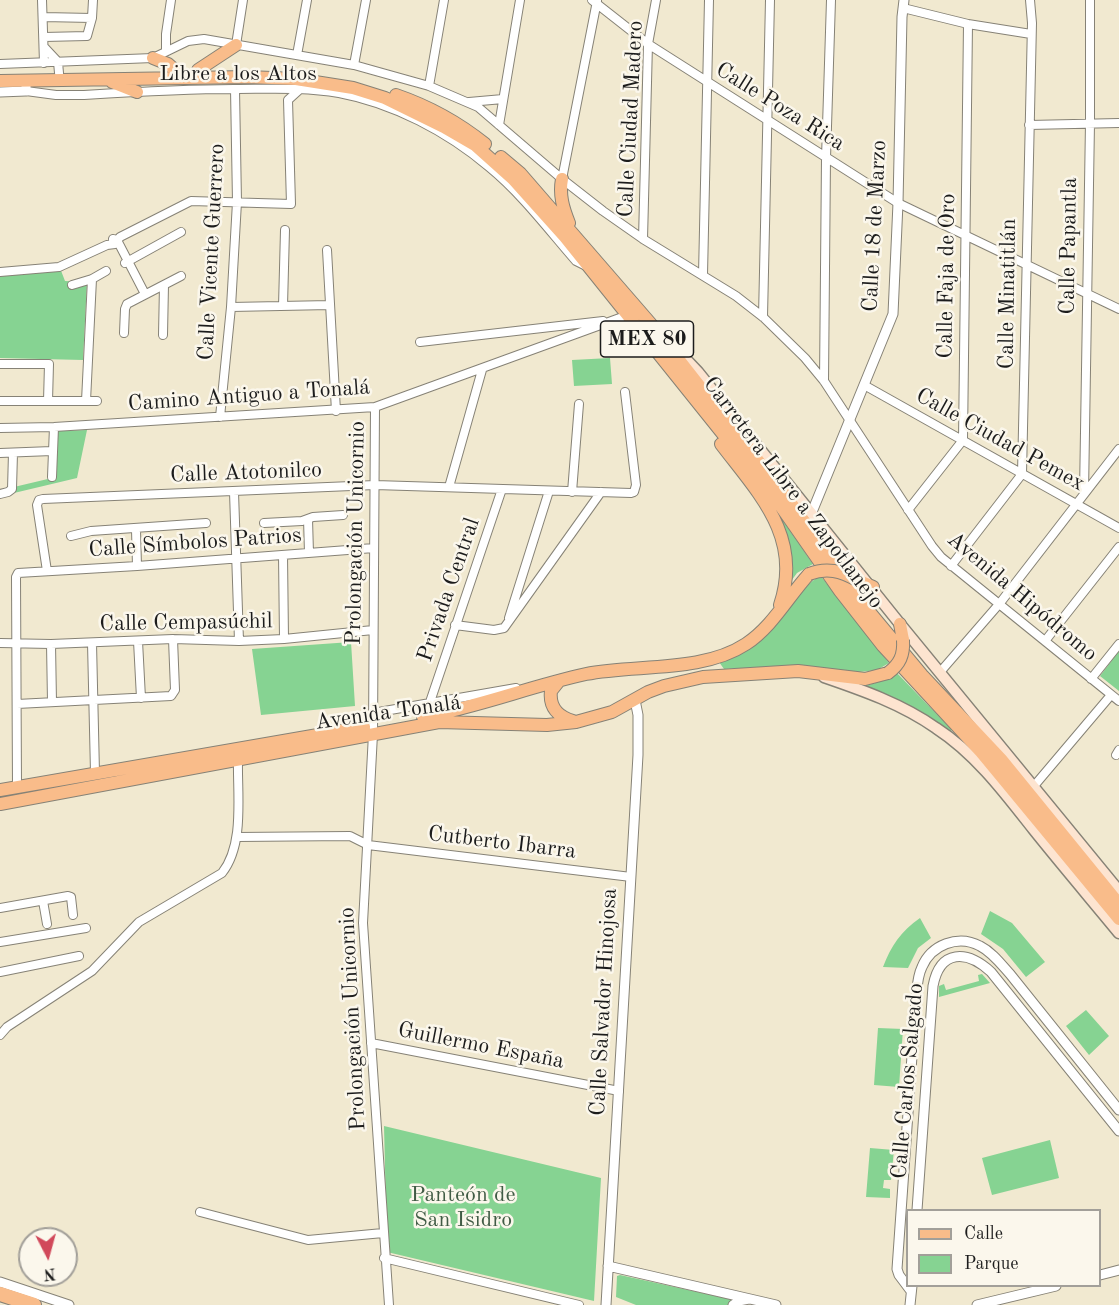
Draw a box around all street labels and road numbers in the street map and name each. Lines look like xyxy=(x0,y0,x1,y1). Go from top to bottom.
street label: Calle Ciudad Madero xyxy=(613,20,649,218)
street label: Calle Poza Rica xyxy=(711,57,849,157)
street label: Libre a los Altos xyxy=(159,61,317,87)
street label: Calle 18 de Marzo xyxy=(857,139,893,313)
street label: Calle Vicente Guerrero xyxy=(193,143,231,361)
street label: Calle Papantla xyxy=(1055,177,1083,315)
street label: Calle Faja de Oro xyxy=(932,193,962,359)
street label: Calle Minatitlán xyxy=(993,218,1023,370)
road number: MEX 80 xyxy=(600,321,694,357)
street label: Carretera Libre a Zapotlanejo xyxy=(697,372,889,614)
street label: Camino Antiguo a Tonalá xyxy=(127,374,371,418)
street label: Calle Ciudad Pemex xyxy=(911,383,1089,497)
street label: Prolongación Unicornio xyxy=(341,421,371,645)
street label: Calle Atotonilco xyxy=(170,457,322,489)
street label: Privada Central xyxy=(412,515,486,665)
street label: Calle Símbolos Patrios xyxy=(88,522,302,564)
street label: Avenida Hipódromo xyxy=(942,527,1102,667)
street label: Calle Cempasúchil xyxy=(99,608,273,638)
street label: Avenida Tonalá xyxy=(313,690,463,736)
street label: Cutberto Ibarra xyxy=(426,821,578,865)
street label: Calle Salvador Hinojosa xyxy=(585,887,623,1117)
street label: Prolongación Unicornio xyxy=(334,906,372,1132)
street label: Calle Carlos Salgado xyxy=(886,982,930,1180)
street label: Guillermo España xyxy=(396,1017,566,1075)

